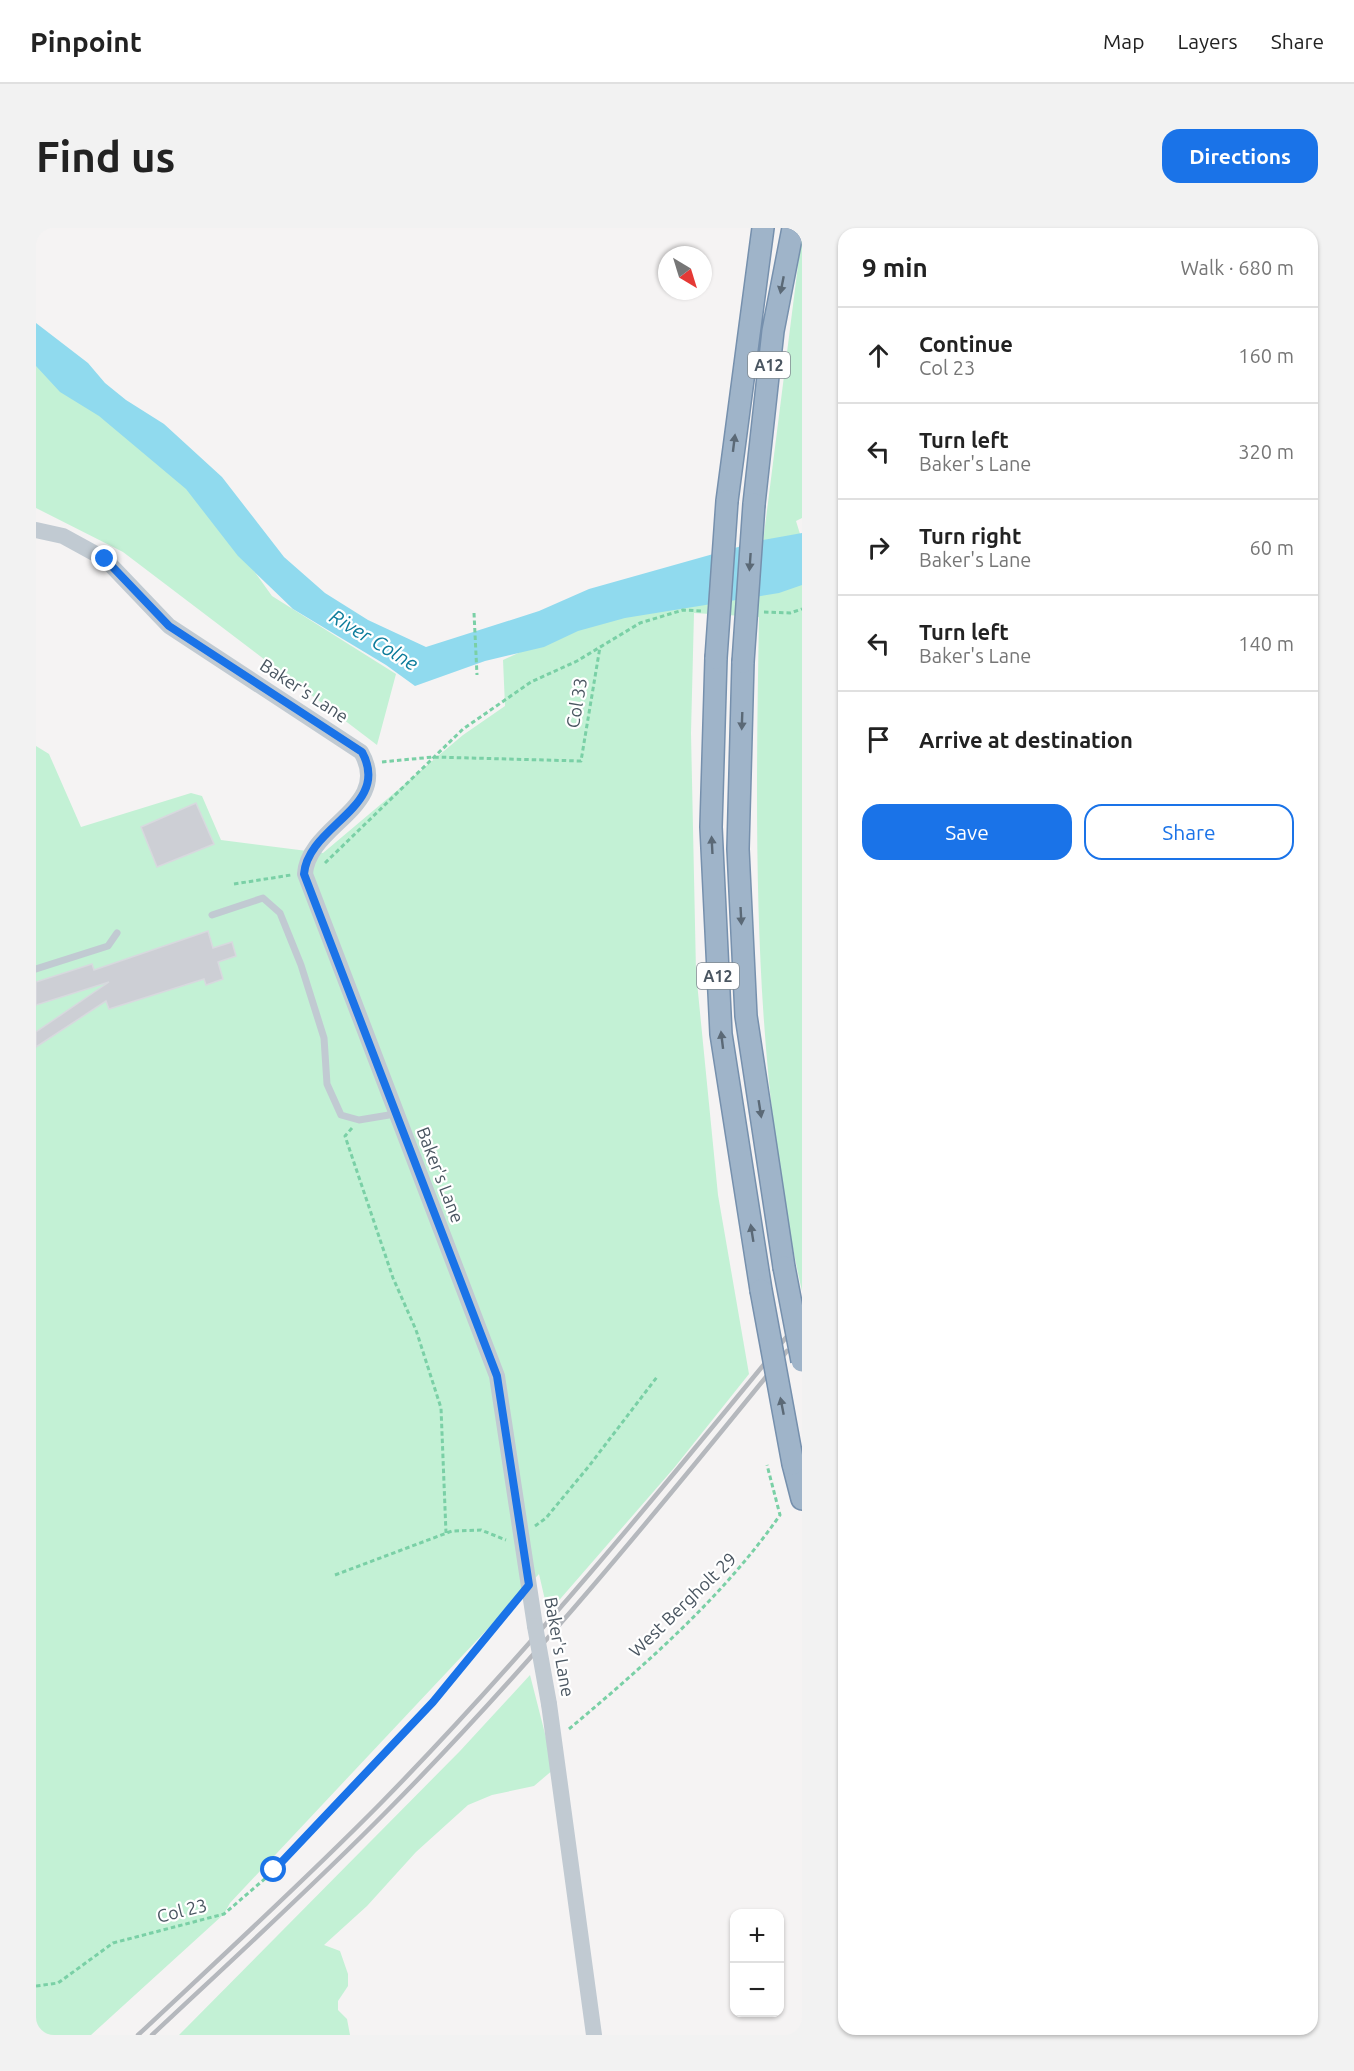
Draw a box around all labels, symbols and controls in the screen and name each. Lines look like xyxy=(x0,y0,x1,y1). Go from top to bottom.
text: Pinpoint xyxy=(30,26,142,57)
text: Map xyxy=(1103,29,1144,53)
text: Layers xyxy=(1177,29,1238,53)
text: Share xyxy=(1271,29,1324,53)
button: Directions xyxy=(1162,129,1318,183)
text: Find us xyxy=(36,133,175,180)
north arrow xyxy=(658,246,712,300)
text: 9 min xyxy=(862,253,928,282)
text: Walk · 680 m xyxy=(1181,256,1294,279)
one-way arrow xyxy=(777,276,786,295)
text: Continue xyxy=(919,331,1013,356)
icon: ahead xyxy=(862,339,895,372)
text: 160 m xyxy=(1238,344,1294,367)
road number: A12 xyxy=(748,352,790,378)
text: Col 23 xyxy=(919,356,975,379)
text: Turn left xyxy=(919,427,1009,452)
one-way arrow xyxy=(729,433,739,452)
icon: left xyxy=(862,435,895,468)
text: 320 m xyxy=(1238,440,1294,463)
text: Baker's Lane xyxy=(919,452,1031,475)
text: Turn right xyxy=(919,523,1021,548)
icon: right xyxy=(862,531,895,564)
text: 60 m xyxy=(1250,536,1294,559)
route end xyxy=(91,545,117,571)
text: Baker's Lane xyxy=(919,548,1031,571)
one-way arrow xyxy=(745,552,755,571)
water label: River Colne xyxy=(326,604,422,675)
text: Turn left xyxy=(919,619,1009,644)
icon: left xyxy=(862,627,895,660)
text: 140 m xyxy=(1238,632,1294,655)
text: Baker's Lane xyxy=(919,644,1031,667)
street label: Baker's Lane xyxy=(257,654,352,726)
street label: Col 33 xyxy=(562,676,590,730)
one-way arrow xyxy=(737,711,746,730)
icon: arrive xyxy=(862,723,895,756)
text: Arrive at destination xyxy=(919,727,1133,752)
button: Save xyxy=(862,804,1072,860)
button: Share xyxy=(1084,804,1294,860)
one-way arrow xyxy=(708,836,717,855)
one-way arrow xyxy=(737,906,746,925)
road number: A12 xyxy=(697,963,739,989)
one-way arrow xyxy=(718,1030,727,1049)
one-way arrow xyxy=(756,1100,765,1119)
street label: Baker's Lane xyxy=(413,1124,468,1225)
one-way arrow xyxy=(747,1223,756,1242)
one-way arrow xyxy=(778,1397,787,1416)
street label: West Bergholt 29 xyxy=(625,1548,740,1660)
street label: Baker's Lane xyxy=(541,1595,579,1698)
route start xyxy=(260,1856,286,1882)
street label: Col 23 xyxy=(155,1894,209,1926)
map controls xyxy=(730,1909,784,2017)
button: + xyxy=(730,1909,784,1963)
button: − xyxy=(730,1963,784,2017)

